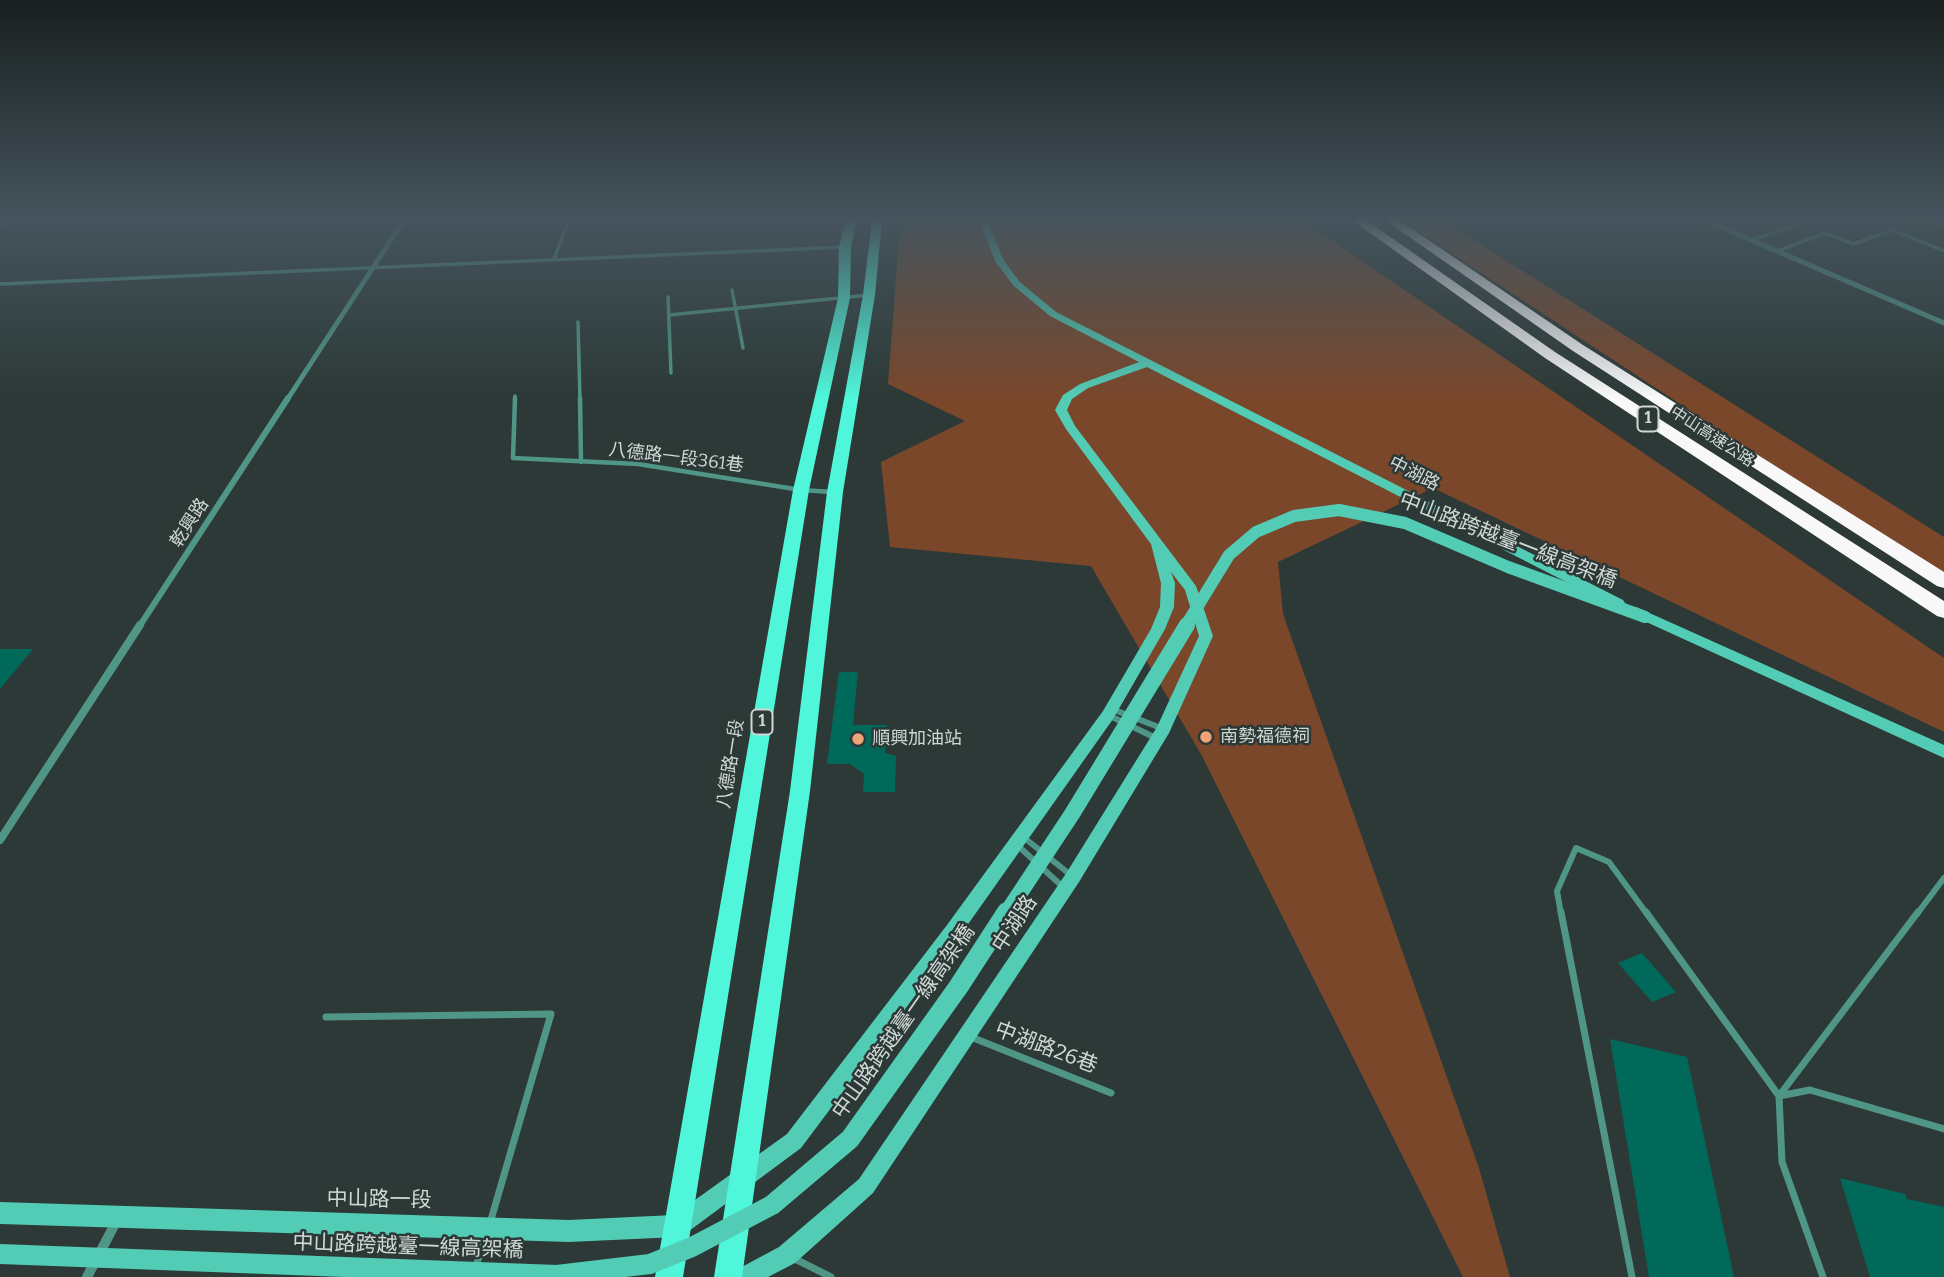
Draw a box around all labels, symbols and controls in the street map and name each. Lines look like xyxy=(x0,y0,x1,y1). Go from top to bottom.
street label: 中山高速公路 xyxy=(1667,403,1757,471)
road number: 1 xyxy=(1638,406,1658,432)
street label: 八德路一段361巷 xyxy=(607,439,745,477)
street label: 中湖路 xyxy=(1385,452,1443,496)
street label: 中山路跨越臺一線高架橋 xyxy=(1396,488,1620,594)
street label: 乾興路 xyxy=(166,494,214,552)
road number: 1 xyxy=(752,709,772,734)
street label: 八德路一段 xyxy=(713,718,749,810)
place label: 南勢福德祠 xyxy=(1220,726,1310,748)
place label: 順興加油站 xyxy=(872,728,962,750)
marker: 南勢福德祠 xyxy=(1198,729,1214,745)
marker: 順興加油站 xyxy=(850,731,866,747)
street label: 中湖路 xyxy=(987,891,1043,957)
street label: 中山路跨越臺一線高架橋 xyxy=(827,920,981,1124)
street label: 中湖路26巷 xyxy=(991,1017,1101,1079)
street label: 中山路一段 xyxy=(326,1186,432,1214)
street label: 中山路跨越臺一線高架橋 xyxy=(292,1230,524,1264)

